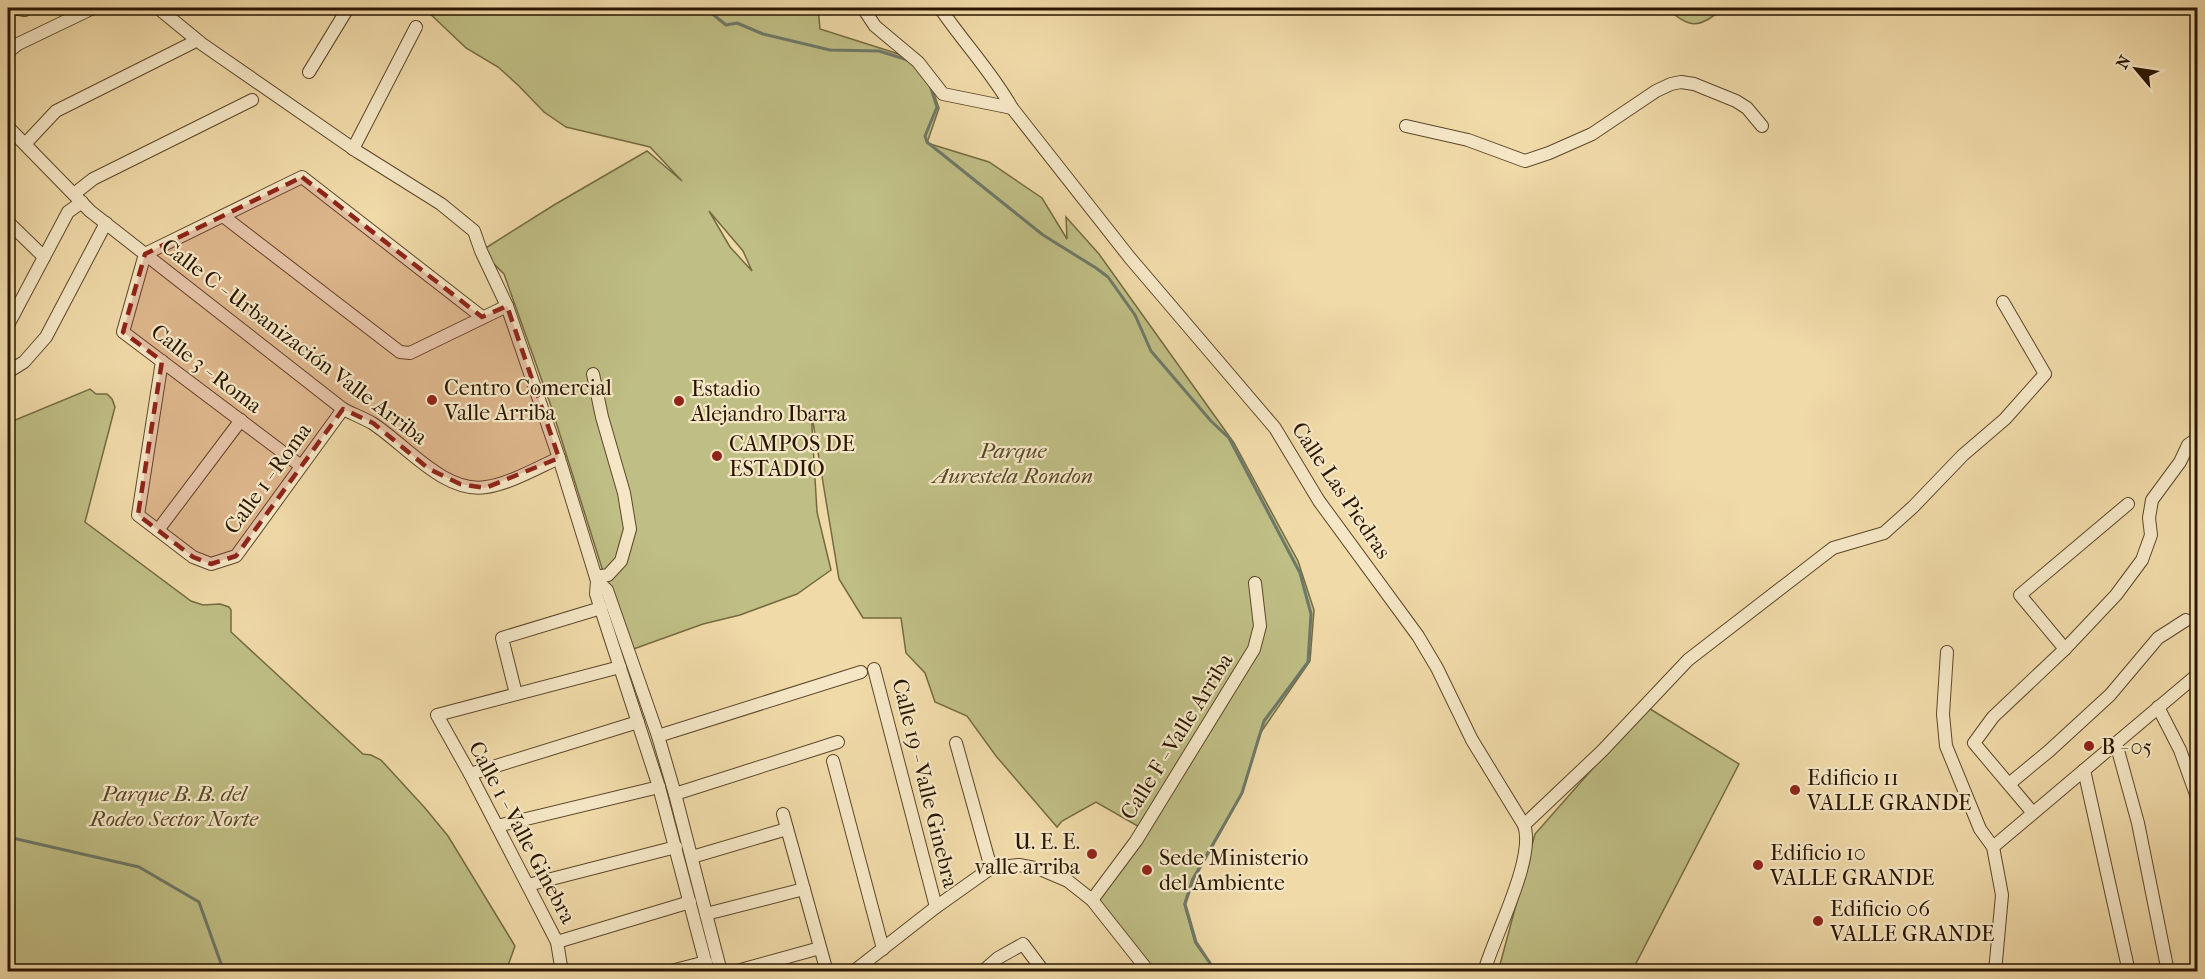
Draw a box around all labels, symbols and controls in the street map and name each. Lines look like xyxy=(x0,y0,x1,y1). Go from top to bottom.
north arrow xyxy=(2106,39,2166,99)
text: N xyxy=(2112,51,2135,72)
street label: Calle C - Urbanización Valle Arriba xyxy=(156,233,433,451)
street label: Calle 3 - Roma xyxy=(146,319,268,419)
place label: Centro Comercial Valle Arriba xyxy=(443,375,612,426)
place label: Estadio Alejandro Ibarra xyxy=(690,376,848,427)
marker: Centro Comercial Valle Arriba xyxy=(425,393,439,407)
marker: Estadio Alejandro Ibarra xyxy=(672,394,686,408)
street label: Calle 1 - Roma xyxy=(219,417,317,539)
street label: Calle Las Piedras xyxy=(1286,417,1396,564)
place label: CAMPOS DE ESTADIO xyxy=(729,431,855,482)
park label: Parque Aurestela Rondon xyxy=(930,438,1093,489)
marker: CAMPOS DE ESTADIO xyxy=(710,449,724,463)
street label: Calle F - Valle Arriba xyxy=(1115,648,1239,825)
street label: Calle 19 - Valle Ginebra xyxy=(886,676,964,891)
place label: B - 05 xyxy=(2101,734,2152,760)
street label: Calle 1 - Valle Ginebra xyxy=(463,737,582,929)
marker: B - 05 xyxy=(2082,739,2096,753)
place label: Edificio 11 VALLE GRANDE xyxy=(1806,765,1971,816)
park label: Parque B. B. del Rodeo Sector Norte xyxy=(88,781,259,832)
marker: Edificio 11 VALLE GRANDE xyxy=(1788,783,1802,797)
place label: U. E. E. valle arriba xyxy=(974,829,1081,880)
place label: Edificio 10 VALLE GRANDE xyxy=(1769,840,1934,891)
place label: Sede Ministerio del Ambiente xyxy=(1159,845,1308,896)
marker: U. E. E. valle arriba xyxy=(1085,847,1099,861)
marker: Edificio 10 VALLE GRANDE xyxy=(1751,858,1765,872)
marker: Sede Ministerio del Ambiente xyxy=(1140,863,1154,877)
place label: Edificio 06 VALLE GRANDE xyxy=(1829,896,1994,947)
marker: Edificio 06 VALLE GRANDE xyxy=(1811,914,1825,928)

